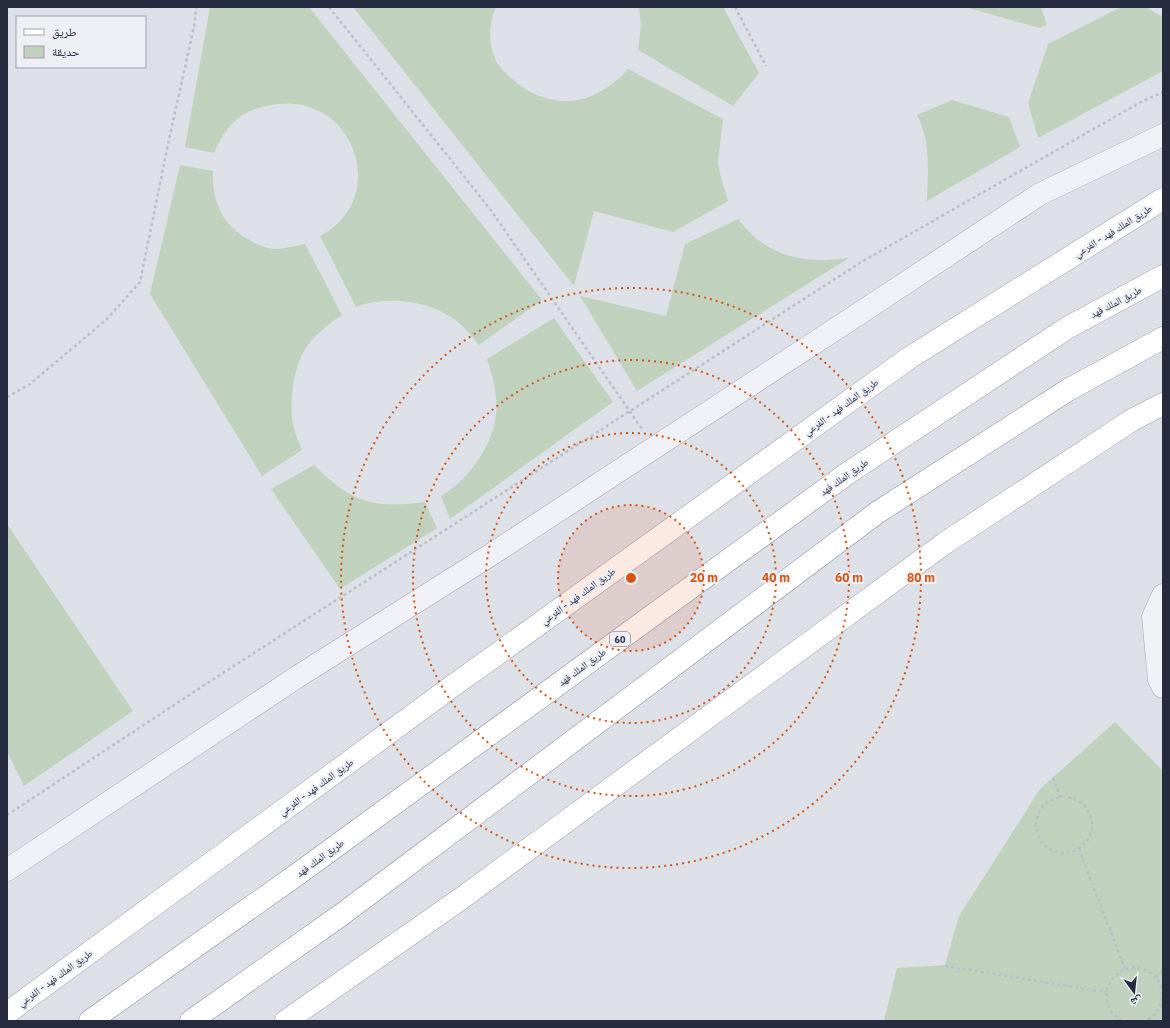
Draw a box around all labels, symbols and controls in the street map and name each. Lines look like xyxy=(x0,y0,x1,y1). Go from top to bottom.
legend xyxy=(16,16,146,68)
text: طريق xyxy=(52,24,77,39)
text: حديقة xyxy=(52,44,80,59)
street label: طريق الملك فهد - الفرعي xyxy=(1072,202,1156,262)
street label: طريق الملك فهد xyxy=(1088,283,1144,321)
street label: طريق الملك فهد - الفرعي xyxy=(801,375,882,440)
street label: طريق الملك فهد xyxy=(817,455,871,499)
street label: طريق الملك فهد - الفرعي xyxy=(538,564,619,629)
text: 20 m xyxy=(690,570,718,585)
text: 40 m xyxy=(762,570,790,585)
text: 60 m xyxy=(835,570,863,585)
text: 80 m xyxy=(907,570,935,585)
centre of rings xyxy=(624,571,638,585)
road number: 60 xyxy=(610,632,630,646)
street label: طريق الملك فهد xyxy=(555,645,609,689)
street label: طريق الملك فهد - الفرعي xyxy=(276,755,357,820)
street label: طريق الملك فهد xyxy=(293,836,347,880)
street label: طريق الملك فهد - الفرعي xyxy=(15,946,96,1011)
north arrow xyxy=(1114,972,1154,1012)
text: ش xyxy=(1129,992,1144,1010)

